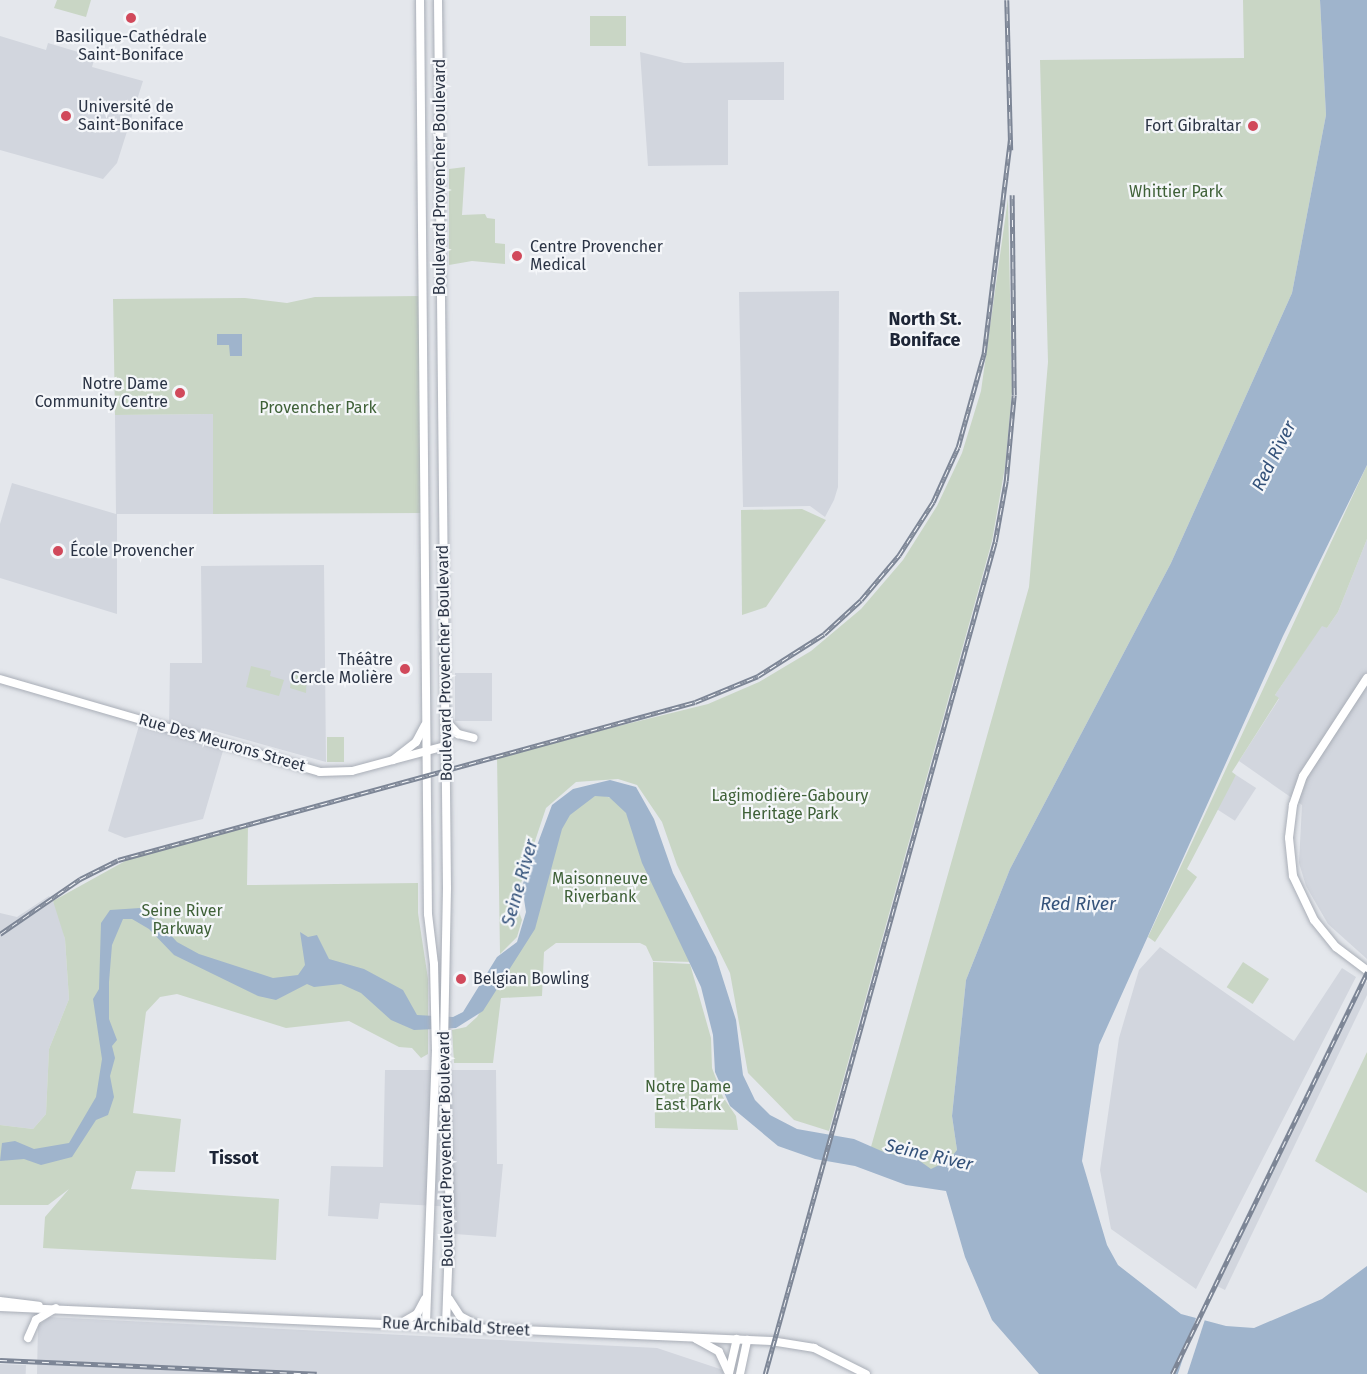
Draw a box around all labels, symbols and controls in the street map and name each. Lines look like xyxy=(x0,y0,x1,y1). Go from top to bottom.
marker: Basilique-Cathédrale Saint-Boniface xyxy=(124,11,138,25)
place label: Basilique-Cathédrale Saint-Boniface xyxy=(55,27,207,65)
street label: Boulevard Provencher Boulevard xyxy=(430,59,450,295)
place label: Université de Saint-Boniface xyxy=(78,97,184,135)
marker: Université de Saint-Boniface xyxy=(59,109,73,123)
place label: Fort Gibraltar xyxy=(1145,116,1241,136)
marker: Fort Gibraltar xyxy=(1246,119,1260,133)
park label: Whittier Park xyxy=(1129,182,1223,202)
place label: Centre Provencher Medical xyxy=(530,237,663,275)
marker: Centre Provencher Medical xyxy=(508,247,526,265)
district label: North St. Boniface xyxy=(889,309,961,352)
place label: Notre Dame Community Centre xyxy=(35,374,168,412)
marker: Notre Dame Community Centre xyxy=(173,386,187,400)
park label: Provencher Park xyxy=(259,398,377,418)
water label: Red River xyxy=(1247,417,1301,495)
place label: École Provencher xyxy=(70,541,194,561)
marker: École Provencher xyxy=(51,544,65,558)
street label: Boulevard Provencher Boulevard xyxy=(433,544,457,782)
place label: Théâtre Cercle Molière xyxy=(291,650,393,688)
marker: Théâtre Cercle Molière xyxy=(398,662,412,676)
street label: Rue Des Meurons Street xyxy=(136,710,308,776)
park label: Lagimodière-Gaboury Heritage Park xyxy=(712,786,868,824)
water label: Seine River xyxy=(497,837,543,929)
park label: Maisonneuve Riverbank xyxy=(552,869,648,907)
water label: Red River xyxy=(1040,893,1116,915)
park label: Seine River Parkway xyxy=(141,901,223,939)
place label: Belgian Bowling xyxy=(473,969,589,989)
marker: Belgian Bowling xyxy=(454,972,468,986)
street label: Boulevard Provencher Boulevard xyxy=(434,1030,458,1268)
park label: Notre Dame East Park xyxy=(645,1077,731,1115)
water label: Seine River xyxy=(883,1134,975,1176)
district label: Tissot xyxy=(209,1147,259,1169)
street label: Rue Archibald Street xyxy=(382,1314,530,1340)

